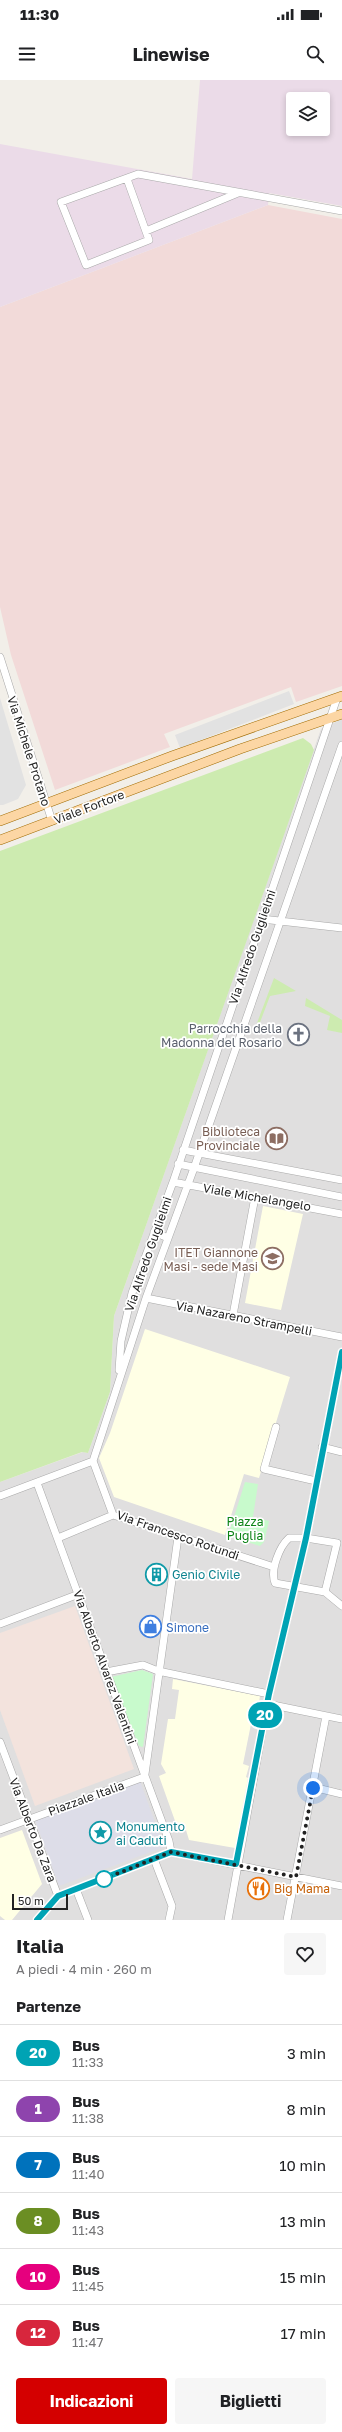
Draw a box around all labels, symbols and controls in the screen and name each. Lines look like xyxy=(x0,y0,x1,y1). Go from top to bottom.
text: 11:30 xyxy=(20,5,59,23)
icon: menu xyxy=(16,43,38,65)
text: Linewise xyxy=(132,43,210,65)
icon: search xyxy=(304,43,326,65)
map controls xyxy=(286,92,330,136)
button: layers xyxy=(286,92,330,136)
street label: Via Michele Protano xyxy=(4,694,54,808)
street label: Viale Fortore xyxy=(52,787,126,827)
street label: Via Alfredo Guglielmi xyxy=(225,887,279,1007)
place label: Parrocchia della Madonna del Rosario xyxy=(161,1021,282,1050)
church icon: Parrocchia della Madonna del Rosario xyxy=(285,1022,311,1048)
place label: Biblioteca Provinciale xyxy=(196,1124,260,1153)
library icon: Biblioteca Provinciale xyxy=(263,1125,289,1151)
street label: Viale Michelangelo xyxy=(202,1180,312,1214)
street label: Via Alfredo Guglielmi xyxy=(121,1194,175,1314)
place label: ITET Giannone Masi - sede Masi xyxy=(163,1245,258,1274)
school or university icon: ITET Giannone Masi - sede Masi xyxy=(260,1246,286,1272)
street label: Via Nazareno Strampelli xyxy=(175,1297,313,1339)
street label: Via Francesco Rotundi xyxy=(115,1507,241,1563)
park label: Piazza Puglia xyxy=(227,1514,264,1543)
building icon: Genio Civile xyxy=(144,1561,170,1587)
place label: Genio Civile xyxy=(172,1567,240,1582)
street label: Via Alberto Alvarez Valentini xyxy=(70,1588,140,1746)
shop icon: Simone xyxy=(137,1614,163,1640)
place label: Simone xyxy=(166,1620,209,1635)
line badge: 20 xyxy=(247,1702,283,1728)
text: 20 xyxy=(256,1706,274,1723)
street label: Via Alberto Da Zara xyxy=(6,1776,60,1884)
street label: Piazzale Italia xyxy=(46,1777,126,1819)
your location xyxy=(303,1778,323,1798)
place label: Monumento ai Caduti xyxy=(116,1819,185,1848)
place icon: Monumento ai Caduti xyxy=(87,1820,113,1846)
unlabelled marker xyxy=(95,1870,113,1888)
restaurant icon: Big Mama xyxy=(245,1875,271,1901)
place label: Big Mama xyxy=(274,1881,330,1896)
scale bar xyxy=(12,1892,68,1911)
text: 50 m xyxy=(18,1894,44,1907)
button: heart xyxy=(284,1933,326,1975)
text: Italia xyxy=(16,1934,64,1957)
text: A piedi · 4 min · 260 m xyxy=(16,1961,152,1977)
text: Partenze xyxy=(16,1997,81,2015)
text: Bus xyxy=(72,2036,100,2054)
text: 20 xyxy=(29,2044,47,2061)
text: 3 min xyxy=(287,2044,326,2062)
text: 11:33 xyxy=(72,2054,104,2070)
text: Bus xyxy=(72,2092,100,2110)
text: 1 xyxy=(34,2100,42,2117)
text: 8 min xyxy=(287,2100,326,2118)
text: 11:38 xyxy=(72,2110,104,2126)
text: Bus xyxy=(72,2148,100,2166)
text: 7 xyxy=(34,2156,42,2173)
text: 10 min xyxy=(279,2156,326,2174)
text: 11:40 xyxy=(72,2166,105,2182)
text: Bus xyxy=(72,2204,100,2222)
text: 8 xyxy=(34,2212,42,2229)
text: 13 min xyxy=(280,2212,326,2230)
text: 11:43 xyxy=(72,2222,104,2238)
text: Bus xyxy=(72,2260,100,2278)
text: 10 xyxy=(30,2268,46,2285)
text: 15 min xyxy=(280,2268,326,2286)
text: 11:45 xyxy=(72,2278,104,2294)
text: Bus xyxy=(72,2316,100,2334)
text: 12 xyxy=(30,2324,46,2341)
text: 17 min xyxy=(281,2324,326,2342)
text: 11:47 xyxy=(72,2334,103,2350)
button: Indicazioni xyxy=(16,2378,167,2424)
button: Biglietti xyxy=(175,2378,326,2424)

